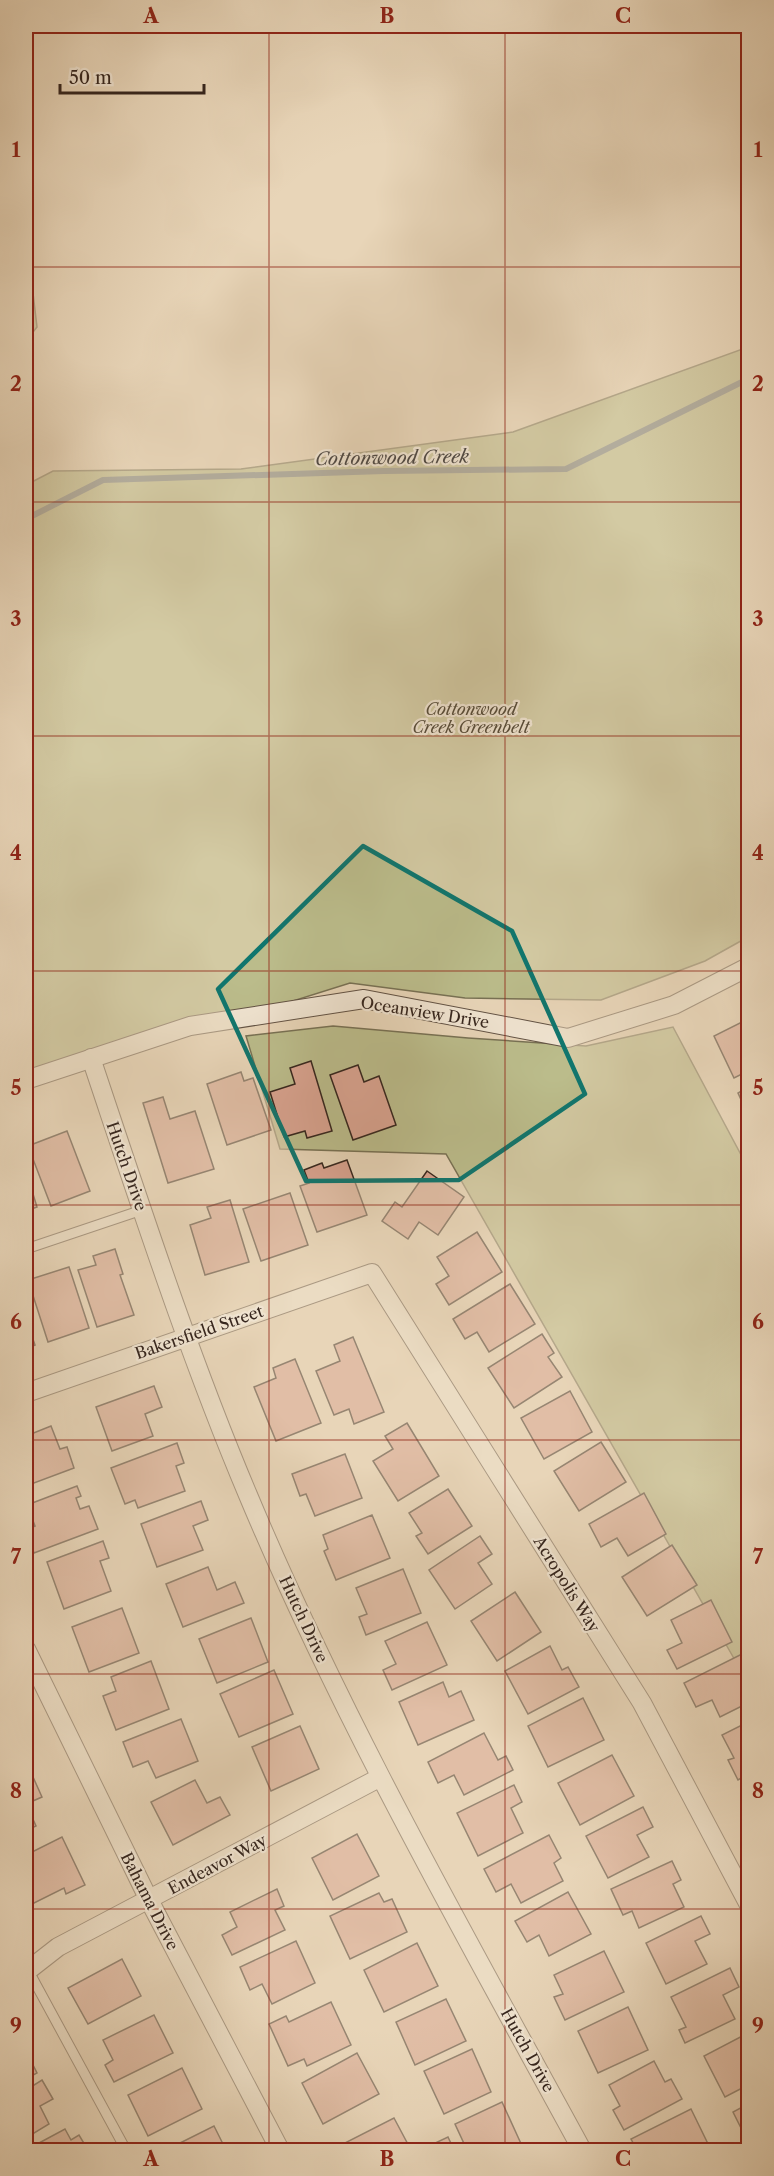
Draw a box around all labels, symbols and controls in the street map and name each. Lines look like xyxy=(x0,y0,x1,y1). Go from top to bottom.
text: A xyxy=(142,4,159,28)
text: B xyxy=(380,4,395,28)
text: C xyxy=(615,4,631,28)
scale bar xyxy=(60,57,204,95)
text: 50 m xyxy=(69,67,112,89)
text: 1 xyxy=(12,138,21,162)
text: 1 xyxy=(754,138,763,162)
text: 2 xyxy=(10,372,22,396)
text: 2 xyxy=(752,372,764,396)
water label: Cottonwood Creek xyxy=(315,446,470,470)
text: 3 xyxy=(10,607,22,631)
text: 3 xyxy=(752,607,764,631)
park label: Cottonwood Creek Greenbelt xyxy=(413,699,531,737)
text: 4 xyxy=(10,841,22,865)
text: 4 xyxy=(752,841,764,865)
street label: Oceanview Drive xyxy=(359,992,491,1032)
text: 5 xyxy=(10,1076,22,1100)
text: 5 xyxy=(752,1076,764,1100)
street label: Hutch Drive xyxy=(102,1119,152,1213)
street label: Bakersfield Street xyxy=(132,1301,266,1363)
text: 6 xyxy=(10,1310,22,1334)
text: 6 xyxy=(752,1310,764,1334)
street label: Acropolis Way xyxy=(529,1532,605,1637)
text: 7 xyxy=(11,1545,22,1569)
text: 7 xyxy=(753,1545,764,1569)
street label: Hutch Drive xyxy=(275,1573,333,1666)
text: 8 xyxy=(10,1779,22,1803)
text: 8 xyxy=(752,1779,764,1803)
street label: Endeavor Way xyxy=(164,1829,271,1898)
street label: Bahama Drive xyxy=(117,1849,183,1953)
street label: Hutch Drive xyxy=(497,2004,559,2096)
text: 9 xyxy=(10,2014,22,2038)
text: 9 xyxy=(752,2014,764,2038)
text: A xyxy=(142,2147,159,2171)
text: B xyxy=(380,2147,395,2171)
text: C xyxy=(615,2147,631,2171)

